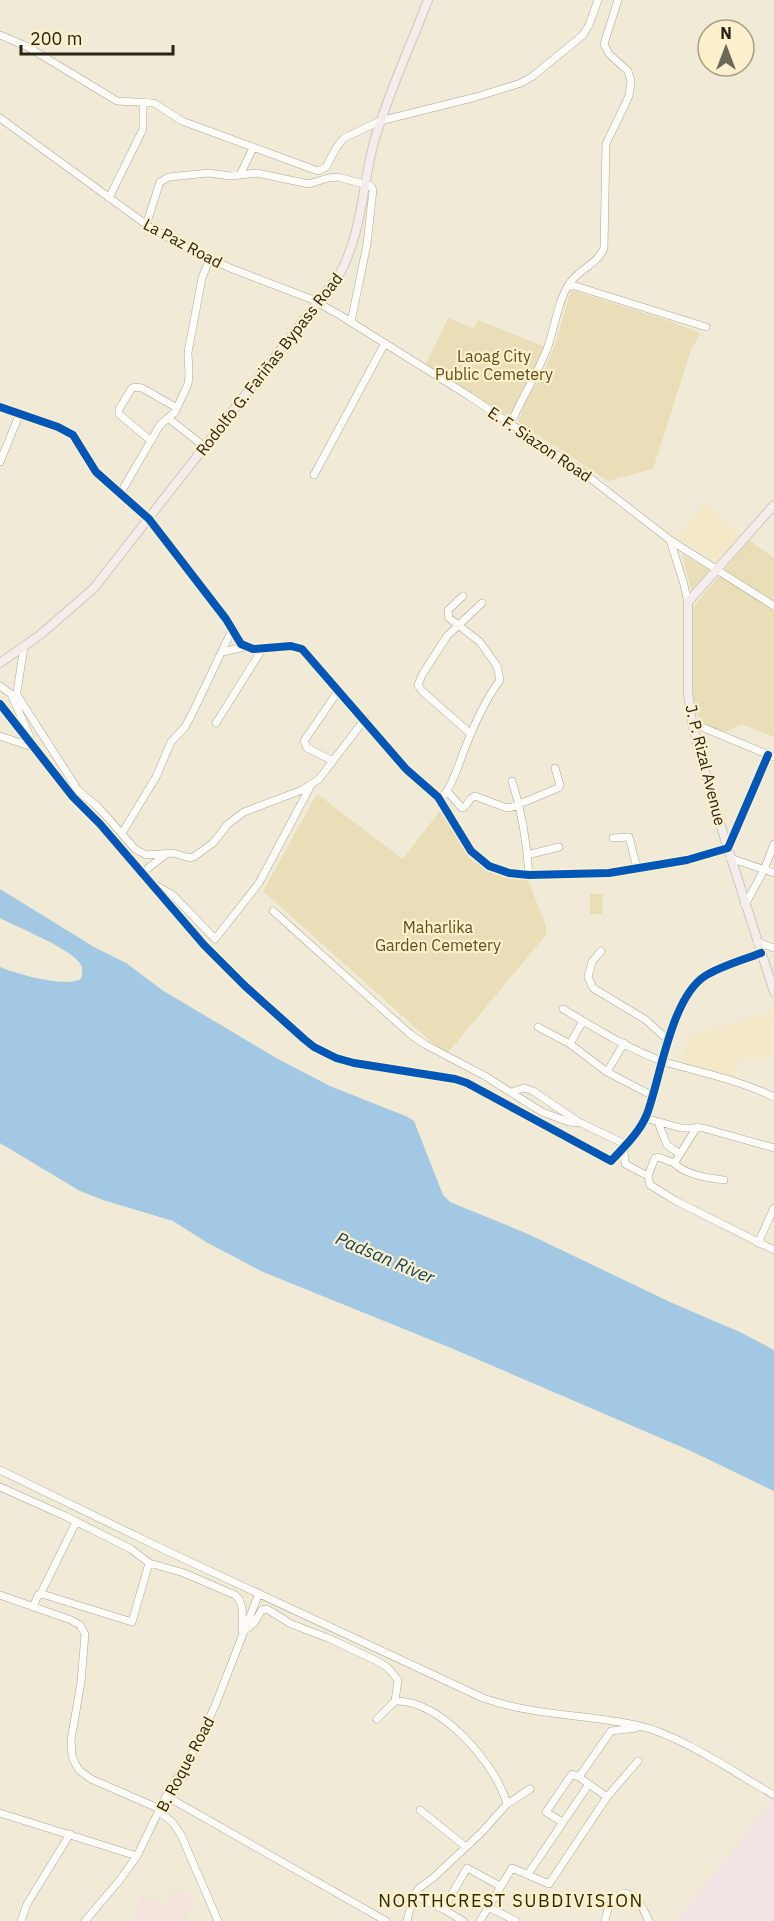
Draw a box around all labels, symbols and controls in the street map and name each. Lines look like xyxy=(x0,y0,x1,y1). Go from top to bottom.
scale bar xyxy=(21,18,172,56)
north arrow xyxy=(696,18,756,78)
text: N xyxy=(720,23,732,43)
text: 200 m xyxy=(30,27,82,50)
street label: La Paz Road xyxy=(140,214,226,272)
street label: Rodolfo G. Fariñas Bypass Road xyxy=(191,269,347,459)
park label: Laoag City Public Cemetery xyxy=(435,346,553,384)
street label: E. F. Siazon Road xyxy=(484,402,596,486)
street label: J. P. Rizal Avenue xyxy=(681,702,731,828)
park label: Maharlika Garden Cemetery xyxy=(375,917,501,955)
water label: Padsan River xyxy=(332,1226,438,1289)
street label: B. Roque Road xyxy=(152,1713,218,1815)
district label: NORTHCREST SUBDIVISION xyxy=(378,1889,644,1912)

